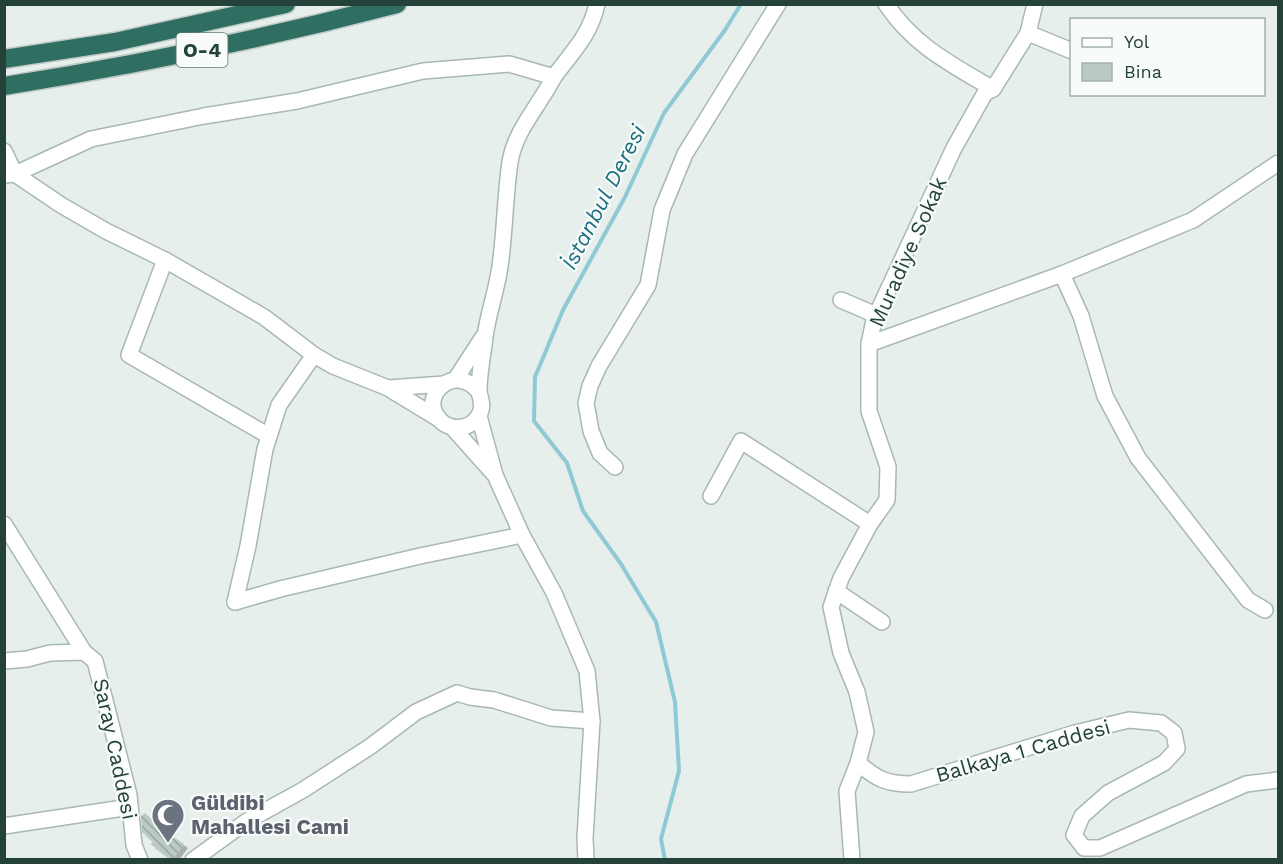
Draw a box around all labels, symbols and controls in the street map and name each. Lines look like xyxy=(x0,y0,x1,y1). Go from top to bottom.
legend xyxy=(1070,18,1265,96)
text: Yol xyxy=(1124,31,1150,52)
road number: O-4 xyxy=(176,33,228,67)
text: Bina xyxy=(1124,61,1162,82)
water label: İstanbul Deresi xyxy=(556,120,651,274)
street label: Muradiye Sokak xyxy=(863,173,952,331)
street label: Saray Caddesi xyxy=(88,676,143,822)
street label: Balkaya 1 Caddesi xyxy=(933,714,1113,787)
place label: Güldibi Mahallesi Cami xyxy=(191,790,349,839)
mosque icon: Güldibi Mahallesi Cami xyxy=(150,797,186,844)

